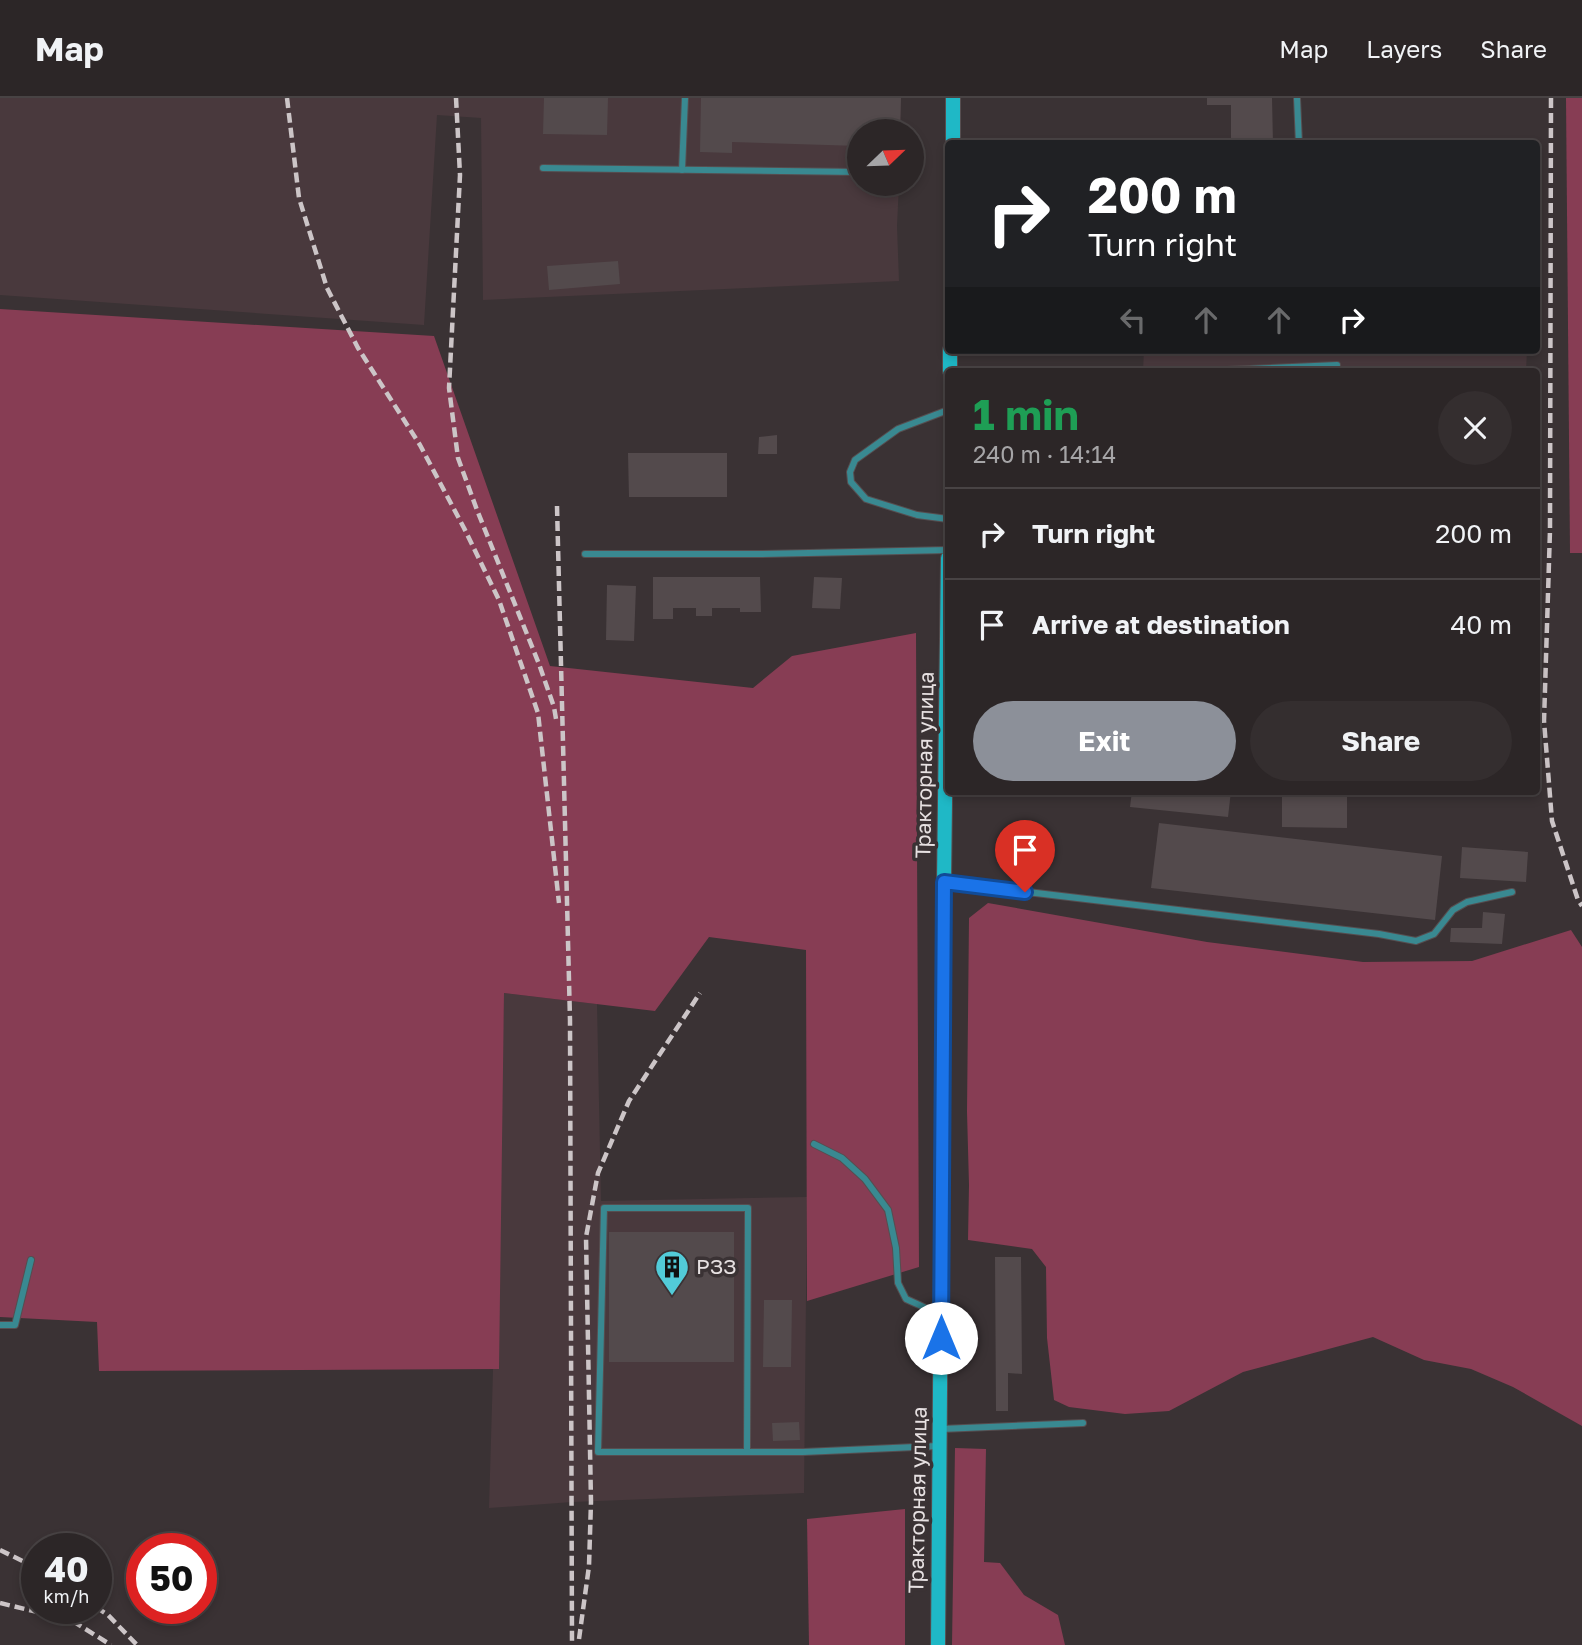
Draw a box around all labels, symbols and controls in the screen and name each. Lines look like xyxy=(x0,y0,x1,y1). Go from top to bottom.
text: Map xyxy=(35,29,104,68)
text: Map xyxy=(1279,34,1328,63)
text: Layers xyxy=(1366,34,1442,63)
text: Share xyxy=(1480,34,1547,63)
north arrow xyxy=(847,119,924,196)
map controls xyxy=(847,119,924,196)
text: 200 m xyxy=(1088,165,1237,224)
icon: right xyxy=(973,168,1064,259)
text: Turn right xyxy=(1088,225,1237,263)
icon: left xyxy=(1114,301,1152,339)
icon: ahead xyxy=(1187,301,1225,339)
icon: ahead xyxy=(1260,301,1298,339)
icon: right xyxy=(1333,301,1371,339)
text: 1 min xyxy=(973,389,1079,439)
button: close xyxy=(1438,391,1512,465)
text: 240 m · 14:14 xyxy=(973,440,1116,468)
icon: right xyxy=(973,515,1011,553)
text: Turn right xyxy=(1032,518,1155,549)
text: 200 m xyxy=(1435,518,1512,549)
icon: arrive xyxy=(973,606,1011,644)
text: Arrive at destination xyxy=(1032,609,1290,640)
text: 40 m xyxy=(1451,609,1512,640)
street label: Тракторная улица xyxy=(909,671,939,859)
button: Exit xyxy=(973,701,1236,781)
button: Share xyxy=(1250,701,1512,781)
pin xyxy=(995,820,1055,892)
icon: arrive xyxy=(1006,831,1044,869)
building icon: РЗЗ xyxy=(653,1248,691,1297)
place label: РЗЗ xyxy=(696,1253,736,1279)
position arrow xyxy=(904,1301,978,1375)
street label: Тракторная улица xyxy=(902,1406,932,1594)
speed limit sign: 50 xyxy=(126,1533,217,1624)
text: 40 xyxy=(44,1548,89,1590)
text: km/h xyxy=(44,1585,89,1607)

